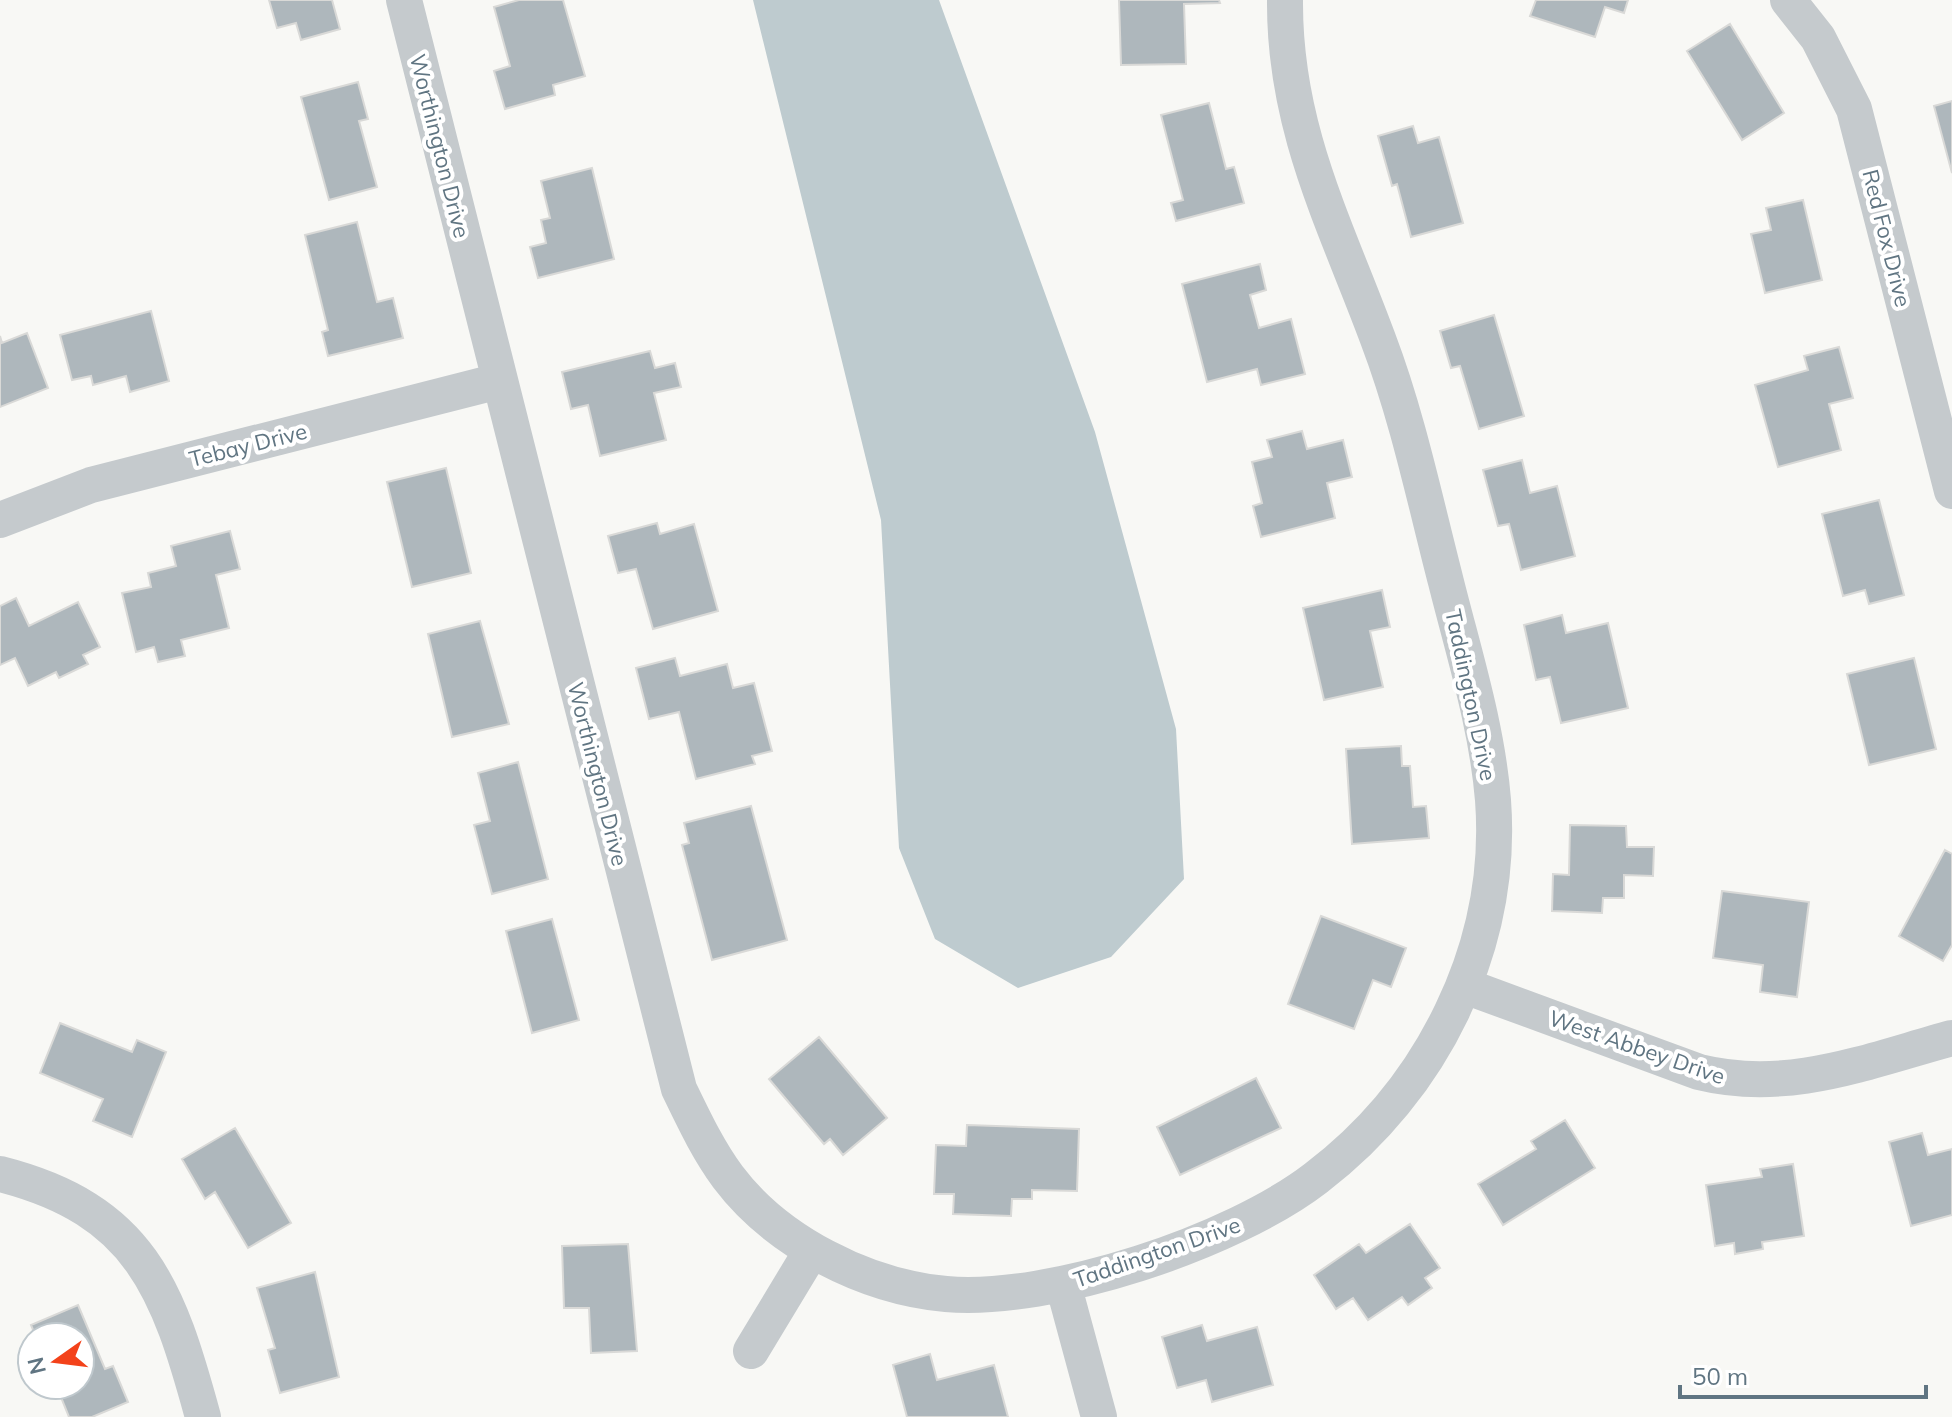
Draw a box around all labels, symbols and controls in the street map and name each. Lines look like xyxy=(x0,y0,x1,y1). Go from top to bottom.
street label: Worthington Drive xyxy=(404,51,476,241)
street label: Red Fox Drive xyxy=(1856,166,1918,310)
street label: Tebay Drive xyxy=(186,417,310,473)
street label: Taddington Drive xyxy=(1439,607,1503,783)
street label: Worthington Drive xyxy=(562,679,634,869)
street label: West Abbey Drive xyxy=(1545,1004,1729,1090)
street label: Taddington Drive xyxy=(1070,1210,1244,1294)
north arrow xyxy=(16,1321,96,1401)
scale bar xyxy=(1680,1349,1926,1399)
text: N xyxy=(21,1354,52,1377)
text: 50 m xyxy=(1692,1361,1748,1391)

